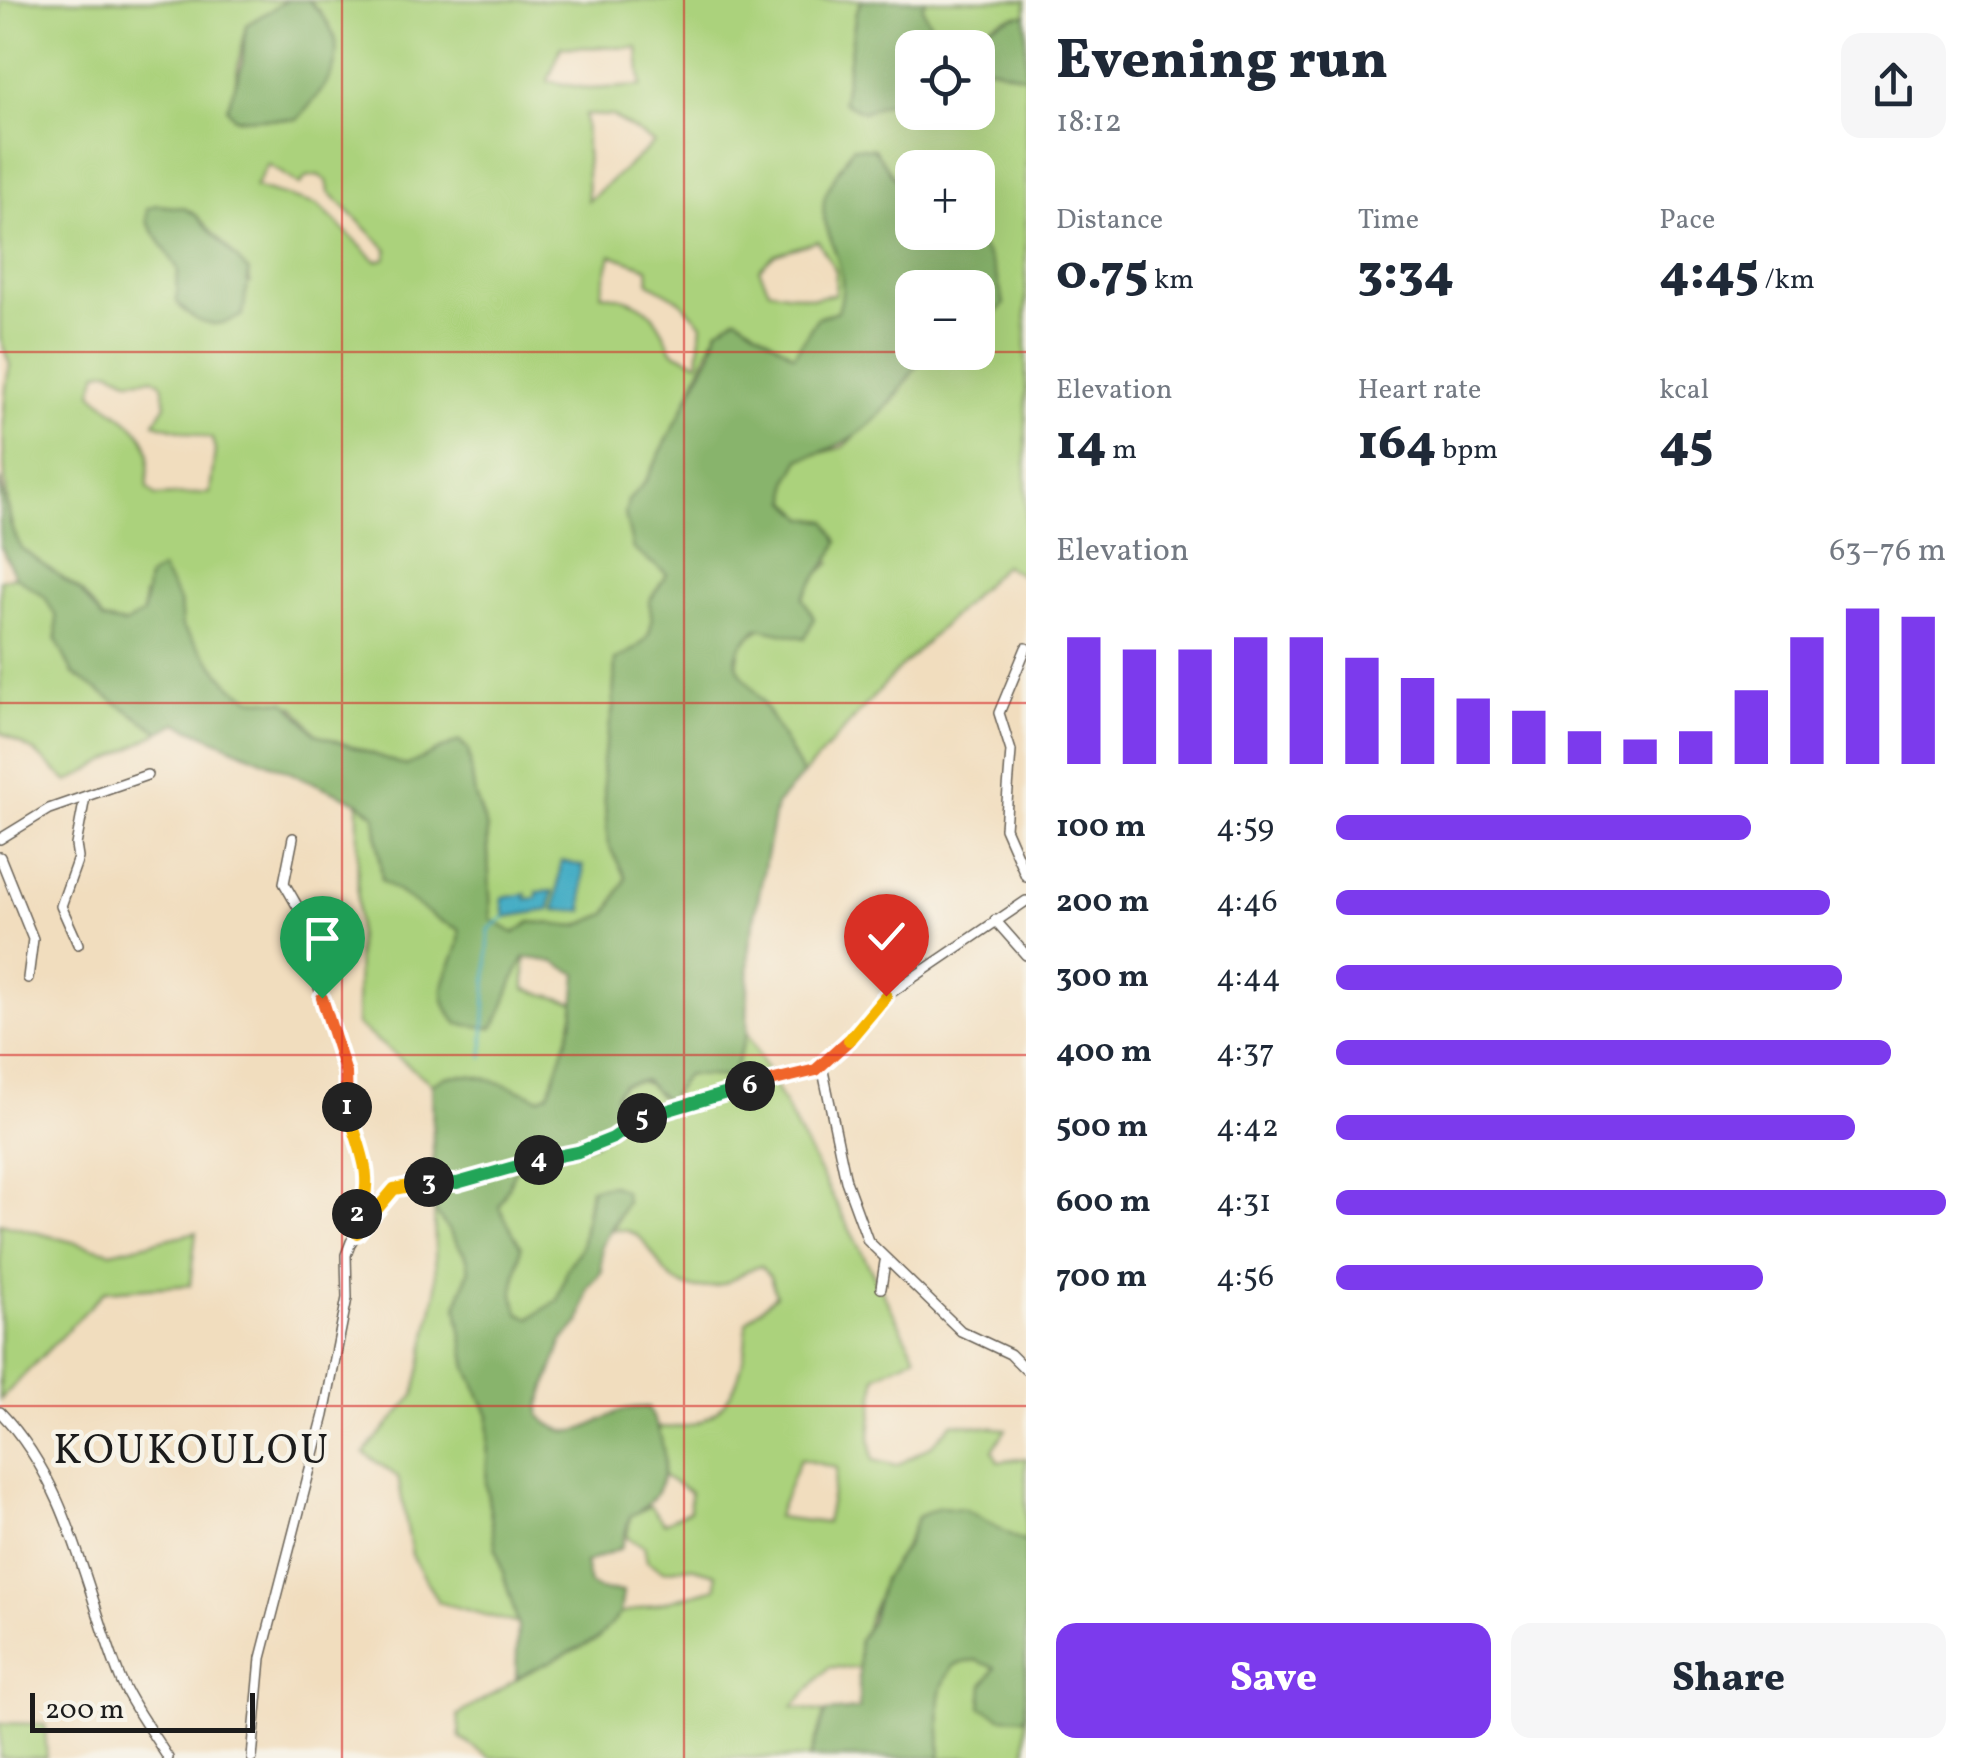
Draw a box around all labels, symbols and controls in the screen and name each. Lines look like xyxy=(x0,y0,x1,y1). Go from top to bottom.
text: Evening run xyxy=(1056,25,1388,101)
map controls xyxy=(895,30,995,370)
button: locate xyxy=(895,30,995,130)
button: share xyxy=(1841,33,1946,138)
text: 18:12 xyxy=(1056,101,1122,145)
button: + xyxy=(895,150,995,250)
text: Distance xyxy=(1056,201,1163,240)
text: Time xyxy=(1358,201,1419,240)
text: Pace xyxy=(1659,201,1715,240)
text: 0.75 xyxy=(1056,240,1148,310)
text: 3:34 xyxy=(1358,240,1454,310)
text: 4:45 xyxy=(1659,240,1759,310)
text: km xyxy=(1148,261,1194,300)
text: /km xyxy=(1759,261,1815,300)
button: − xyxy=(895,270,995,370)
text: Elevation xyxy=(1056,371,1172,410)
text: Heart rate xyxy=(1358,371,1481,410)
text: kcal xyxy=(1659,371,1709,410)
text: 14 xyxy=(1056,410,1107,480)
text: 164 xyxy=(1358,410,1436,480)
text: 45 xyxy=(1659,410,1713,480)
text: m xyxy=(1107,431,1137,470)
text: bpm xyxy=(1436,431,1498,470)
text: Elevation xyxy=(1056,530,1189,574)
text: 63–76 m xyxy=(1829,530,1946,574)
text: 100 m xyxy=(1056,806,1146,850)
text: 4:59 xyxy=(1216,806,1274,850)
text: 200 m xyxy=(1056,881,1150,925)
text: 4:46 xyxy=(1216,881,1278,925)
pin xyxy=(844,894,929,997)
pin xyxy=(280,896,365,999)
icon: check xyxy=(859,909,914,964)
icon: arrive xyxy=(295,911,350,966)
text: 300 m xyxy=(1056,956,1149,1000)
text: 4:44 xyxy=(1216,956,1281,1000)
text: 400 m xyxy=(1056,1031,1152,1075)
text: 4:37 xyxy=(1216,1031,1275,1075)
pin: 6 xyxy=(725,1061,775,1111)
text: 6 xyxy=(742,1066,758,1105)
pin: 1 xyxy=(322,1082,372,1132)
text: 1 xyxy=(341,1087,353,1126)
pin: 5 xyxy=(617,1093,667,1143)
text: 5 xyxy=(635,1098,649,1137)
text: 500 m xyxy=(1056,1106,1148,1150)
text: 4:42 xyxy=(1216,1106,1279,1150)
pin: 4 xyxy=(514,1135,564,1185)
text: 4 xyxy=(531,1140,547,1179)
pin: 3 xyxy=(404,1157,454,1207)
text: 3 xyxy=(422,1162,436,1201)
text: 600 m xyxy=(1056,1181,1151,1225)
text: 4:31 xyxy=(1216,1181,1272,1225)
pin: 2 xyxy=(332,1189,382,1239)
text: 2 xyxy=(350,1194,364,1233)
text: 700 m xyxy=(1056,1256,1147,1300)
text: 4:56 xyxy=(1216,1256,1274,1300)
district label: KOUKOULOU xyxy=(53,1423,331,1482)
button: Save xyxy=(1056,1623,1491,1738)
button: Share xyxy=(1511,1623,1946,1738)
scale bar xyxy=(30,1688,255,1732)
text: 200 m xyxy=(45,1691,124,1730)

